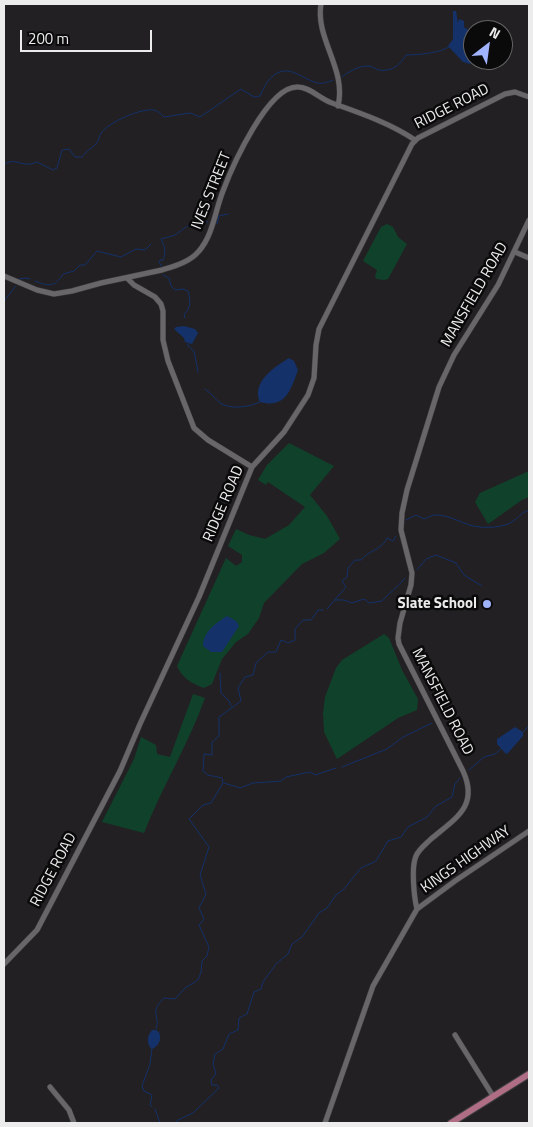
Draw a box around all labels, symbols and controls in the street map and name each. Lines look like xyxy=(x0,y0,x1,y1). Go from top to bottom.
scale bar xyxy=(22,20,155,52)
north arrow xyxy=(463,20,513,70)
text: N xyxy=(486,21,505,44)
text: 200 m xyxy=(28,27,69,50)
street label: RIDGE ROAD xyxy=(412,81,492,133)
street label: IVES STREET xyxy=(188,150,236,232)
street label: MANSFIELD ROAD xyxy=(438,240,512,350)
street label: RIDGE ROAD xyxy=(200,463,248,545)
place label: Slate School xyxy=(398,595,477,613)
marker: Slate School xyxy=(481,598,493,610)
street label: MANSFIELD ROAD xyxy=(407,646,477,758)
street label: KINGS HIGHWAY xyxy=(418,822,514,898)
street label: RIDGE ROAD xyxy=(27,830,81,910)

